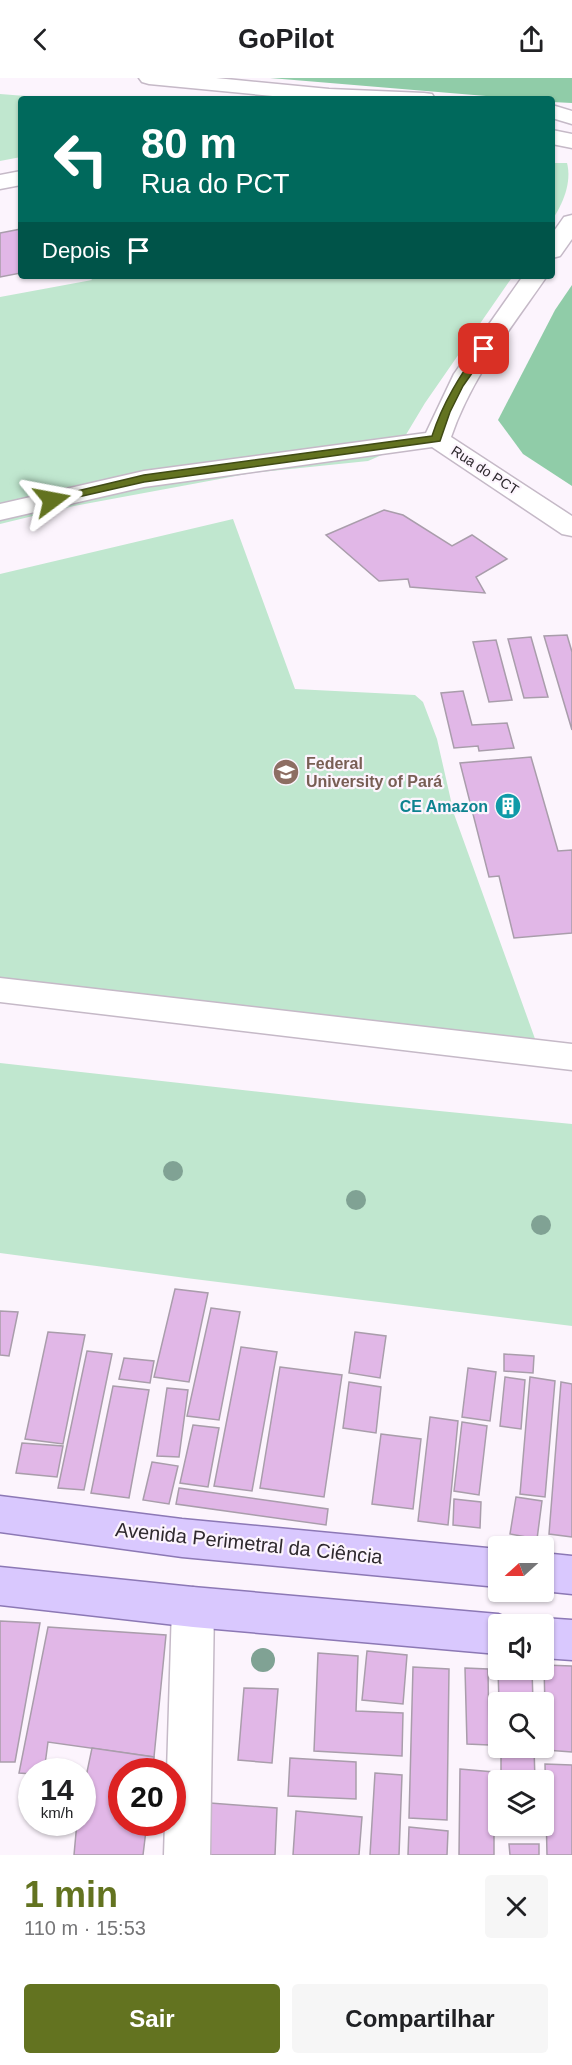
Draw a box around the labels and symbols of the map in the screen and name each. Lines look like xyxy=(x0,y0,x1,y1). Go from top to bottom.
pin xyxy=(458,323,509,374)
street label: Rua do PCT xyxy=(448,442,522,498)
position arrow xyxy=(20,468,84,532)
place label: Federal University of Pará xyxy=(306,755,442,790)
school or university icon: Federal University of Pará xyxy=(271,757,301,787)
building icon: CE Amazon xyxy=(493,791,523,821)
place label: CE Amazon xyxy=(400,798,488,815)
street label: Avenida Perimetral da Ciência xyxy=(114,1518,385,1568)
north arrow xyxy=(488,1536,554,1602)
speed limit sign: 20 xyxy=(108,1758,186,1836)

